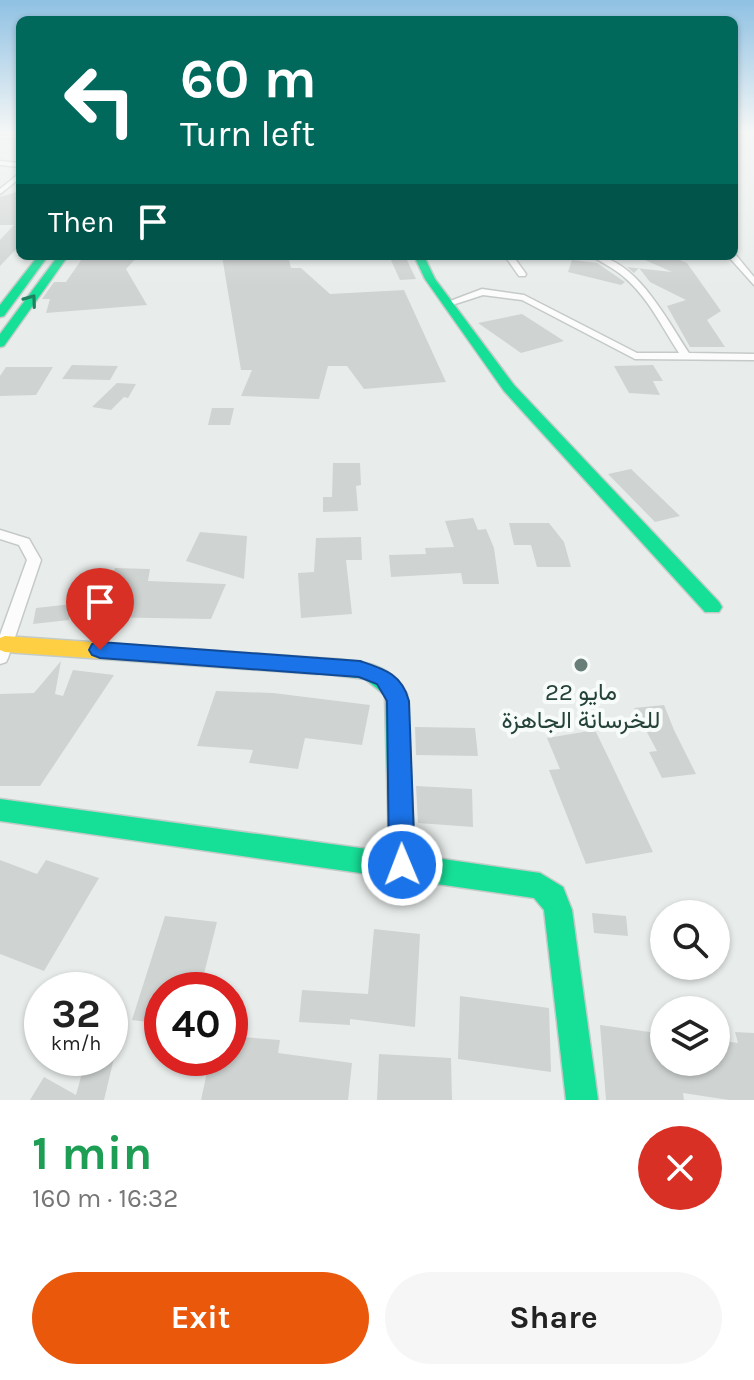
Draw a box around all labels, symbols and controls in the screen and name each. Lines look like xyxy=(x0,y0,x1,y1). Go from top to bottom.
text: 60 m xyxy=(180,46,317,111)
icon: left xyxy=(48,48,152,152)
text: Turn left xyxy=(180,113,315,155)
icon: arrive xyxy=(131,200,175,244)
text: Then xyxy=(48,204,115,240)
one-way arrow xyxy=(22,294,36,308)
pin xyxy=(66,568,134,650)
icon: arrive xyxy=(78,580,122,624)
marker: 22 مايو للخرسانة الجاهزة xyxy=(572,656,590,674)
place label: 22 مايو للخرسانة الجاهزة xyxy=(502,678,660,735)
position arrow xyxy=(360,823,444,907)
map controls xyxy=(650,900,730,1076)
button: search xyxy=(650,900,730,980)
speed limit sign: 40 xyxy=(144,972,248,1076)
text: 32 xyxy=(51,990,101,1037)
button: layers xyxy=(650,996,730,1076)
text: km/h xyxy=(51,1032,101,1055)
text: 1 min xyxy=(32,1125,152,1181)
button: close xyxy=(638,1126,722,1210)
text: 160 m · 16:32 xyxy=(32,1183,178,1214)
button: Exit xyxy=(32,1272,369,1364)
button: Share xyxy=(385,1272,722,1364)

